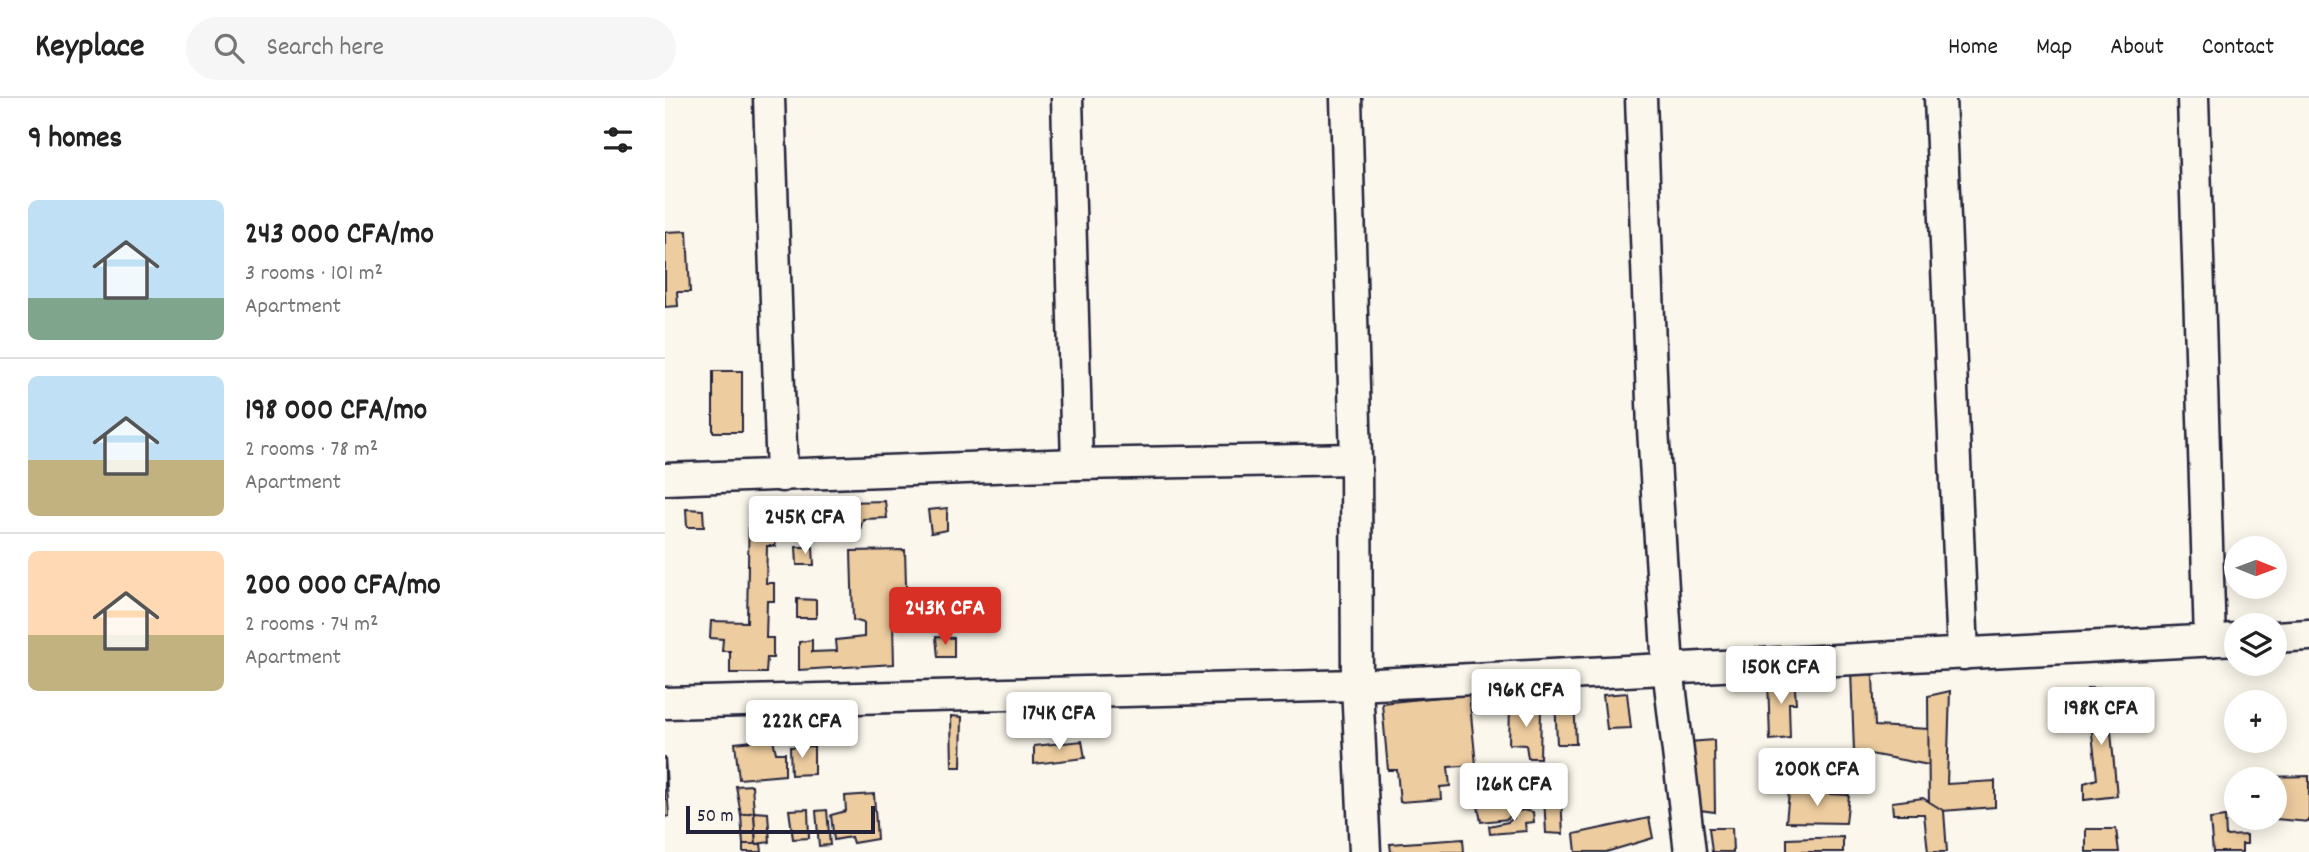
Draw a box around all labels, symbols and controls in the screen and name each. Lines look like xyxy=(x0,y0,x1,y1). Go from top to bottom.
search box xyxy=(186,17,676,80)
text: Keyplace xyxy=(35,25,144,72)
icon: search xyxy=(210,29,248,67)
text: Search here xyxy=(266,30,384,67)
text: Home xyxy=(1948,31,1998,65)
text: Map xyxy=(2036,31,2072,65)
text: About xyxy=(2110,31,2164,65)
text: Contact xyxy=(2202,31,2274,65)
text: 9 homes xyxy=(28,119,122,162)
icon: filters xyxy=(599,121,637,159)
text: 243 000 CFA/mo xyxy=(245,215,434,258)
icon: home xyxy=(84,228,168,312)
text: 3 rooms · 101 m² xyxy=(245,258,383,291)
text: Apartment xyxy=(245,291,341,324)
text: 198 000 CFA/mo xyxy=(245,391,427,434)
icon: home xyxy=(84,404,168,488)
text: 2 rooms · 78 m² xyxy=(245,434,378,467)
text: Apartment xyxy=(245,467,341,500)
pin: 245K CFA xyxy=(733,496,877,556)
text: 245K CFA xyxy=(765,502,845,535)
north arrow xyxy=(2224,536,2287,598)
map controls xyxy=(2224,536,2287,830)
text: 200 000 CFA/mo xyxy=(245,566,441,609)
icon: home xyxy=(84,579,168,663)
pin: 243K CFA xyxy=(873,588,1017,647)
text: 243K CFA xyxy=(905,593,985,626)
text: 2 rooms · 74 m² xyxy=(245,609,378,642)
button: layers xyxy=(2224,613,2287,676)
text: Apartment xyxy=(245,642,341,675)
pin: 150K CFA xyxy=(1709,646,1853,706)
text: 150K CFA xyxy=(1742,652,1820,685)
pin: 196K CFA xyxy=(1454,670,1598,729)
text: 196K CFA xyxy=(1488,675,1564,708)
pin: 198K CFA xyxy=(2029,688,2173,747)
button: + xyxy=(2224,690,2287,753)
pin: 174K CFA xyxy=(987,692,1131,752)
text: 198K CFA xyxy=(2064,693,2138,726)
text: 174K CFA xyxy=(1022,698,1096,731)
pin: 222K CFA xyxy=(730,700,874,760)
text: 222K CFA xyxy=(762,706,842,739)
pin: 200K CFA xyxy=(1745,748,1889,808)
text: 200K CFA xyxy=(1774,754,1860,787)
pin: 126K CFA xyxy=(1442,764,1586,823)
button: − xyxy=(2224,767,2287,830)
text: 126K CFA xyxy=(1476,769,1552,802)
scale bar xyxy=(686,803,875,835)
text: 50 m xyxy=(697,804,734,831)

